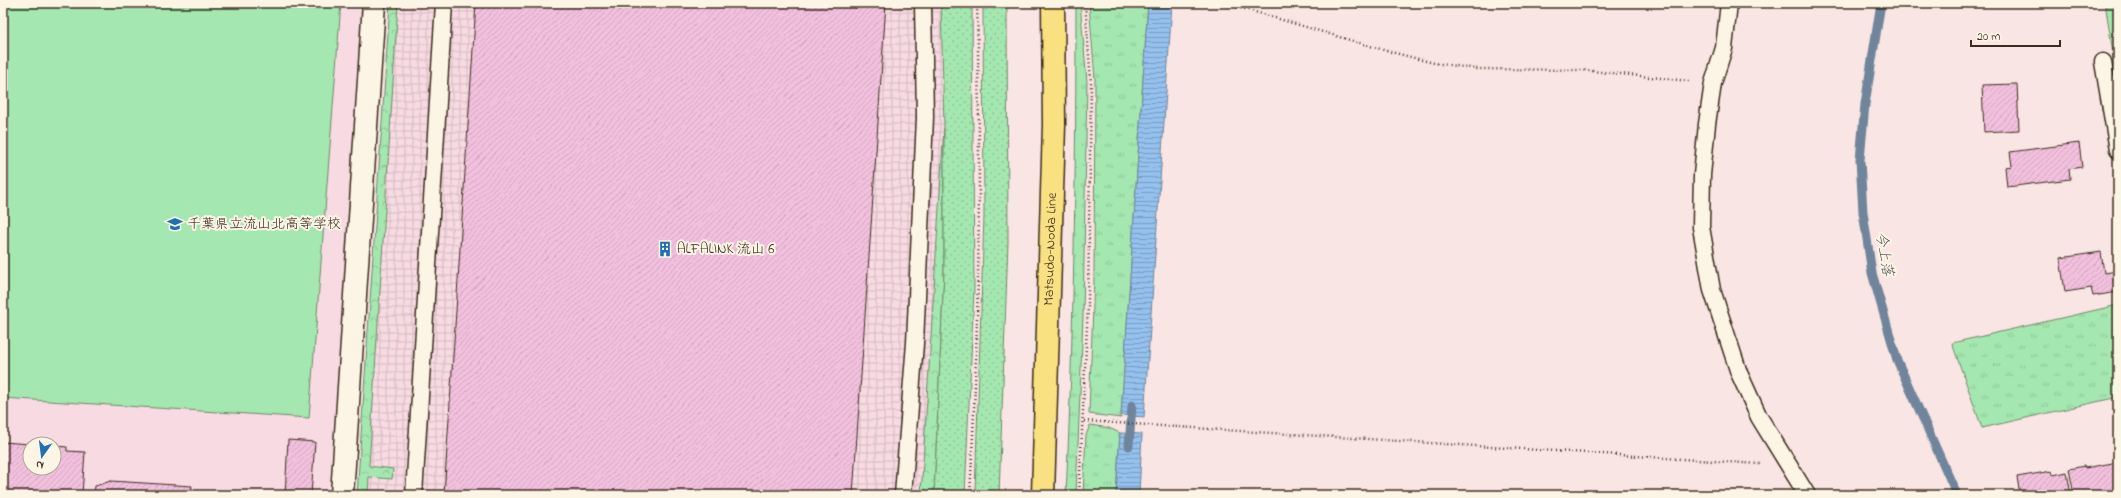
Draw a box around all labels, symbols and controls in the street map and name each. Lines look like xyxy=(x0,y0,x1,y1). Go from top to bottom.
scale bar xyxy=(1971,22,2060,48)
text: 20 m xyxy=(1977,28,2000,46)
street label: Matsudo-Noda Line xyxy=(1038,192,1063,306)
place label: 千葉県立流山北高等学校 xyxy=(187,214,341,235)
school or university icon: 千葉県立流山北高等学校 xyxy=(166,215,184,233)
water label: 今上落 xyxy=(1869,230,1899,280)
place label: ALFALINK 流山 6 xyxy=(677,239,774,260)
building icon: ALFALINK 流山 6 xyxy=(656,240,674,258)
north arrow xyxy=(22,436,62,476)
text: N xyxy=(34,456,45,473)

